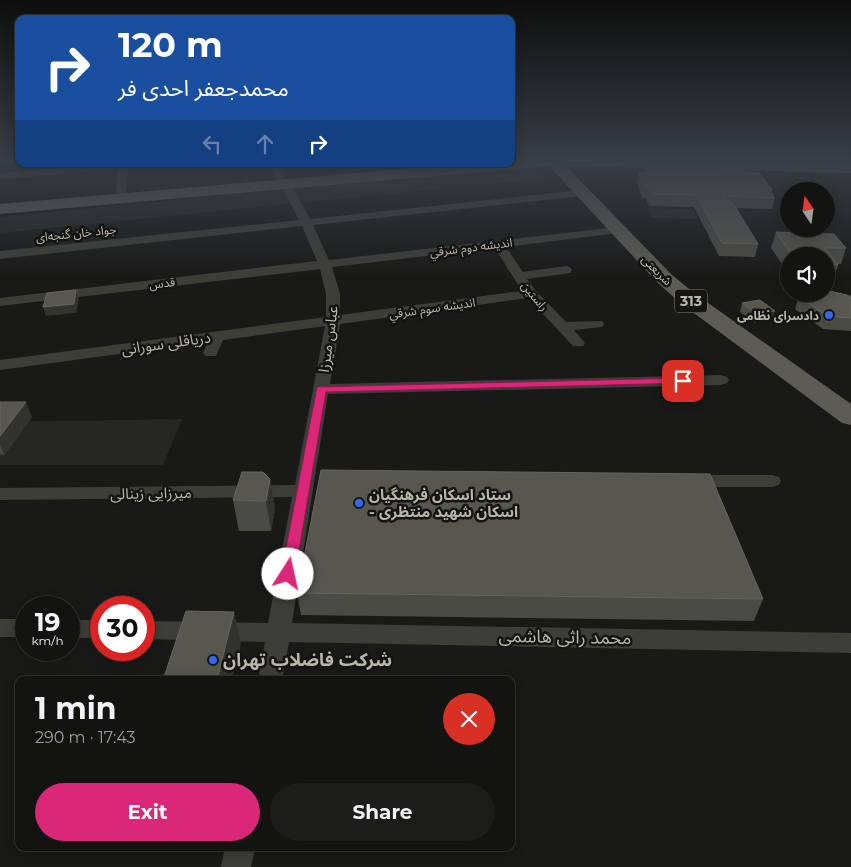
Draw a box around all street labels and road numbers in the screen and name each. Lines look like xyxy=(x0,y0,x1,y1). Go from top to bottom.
street label: جواد خان گنجه‌ای xyxy=(35,221,117,245)
street label: انديشه دوم شرقي xyxy=(429,234,514,262)
street label: شریعتی xyxy=(639,252,675,288)
street label: قدس xyxy=(148,274,176,292)
street label: راستین xyxy=(518,278,552,314)
road number: 313 xyxy=(675,290,707,312)
street label: اندیشه سوم شرقي xyxy=(388,294,477,324)
street label: عباس میرزا xyxy=(314,304,342,374)
street label: دریاقلی سورانی xyxy=(120,327,212,359)
street label: میرزایی زینالی xyxy=(110,483,192,503)
street label: محمد راثی هاشمی xyxy=(498,625,632,649)

